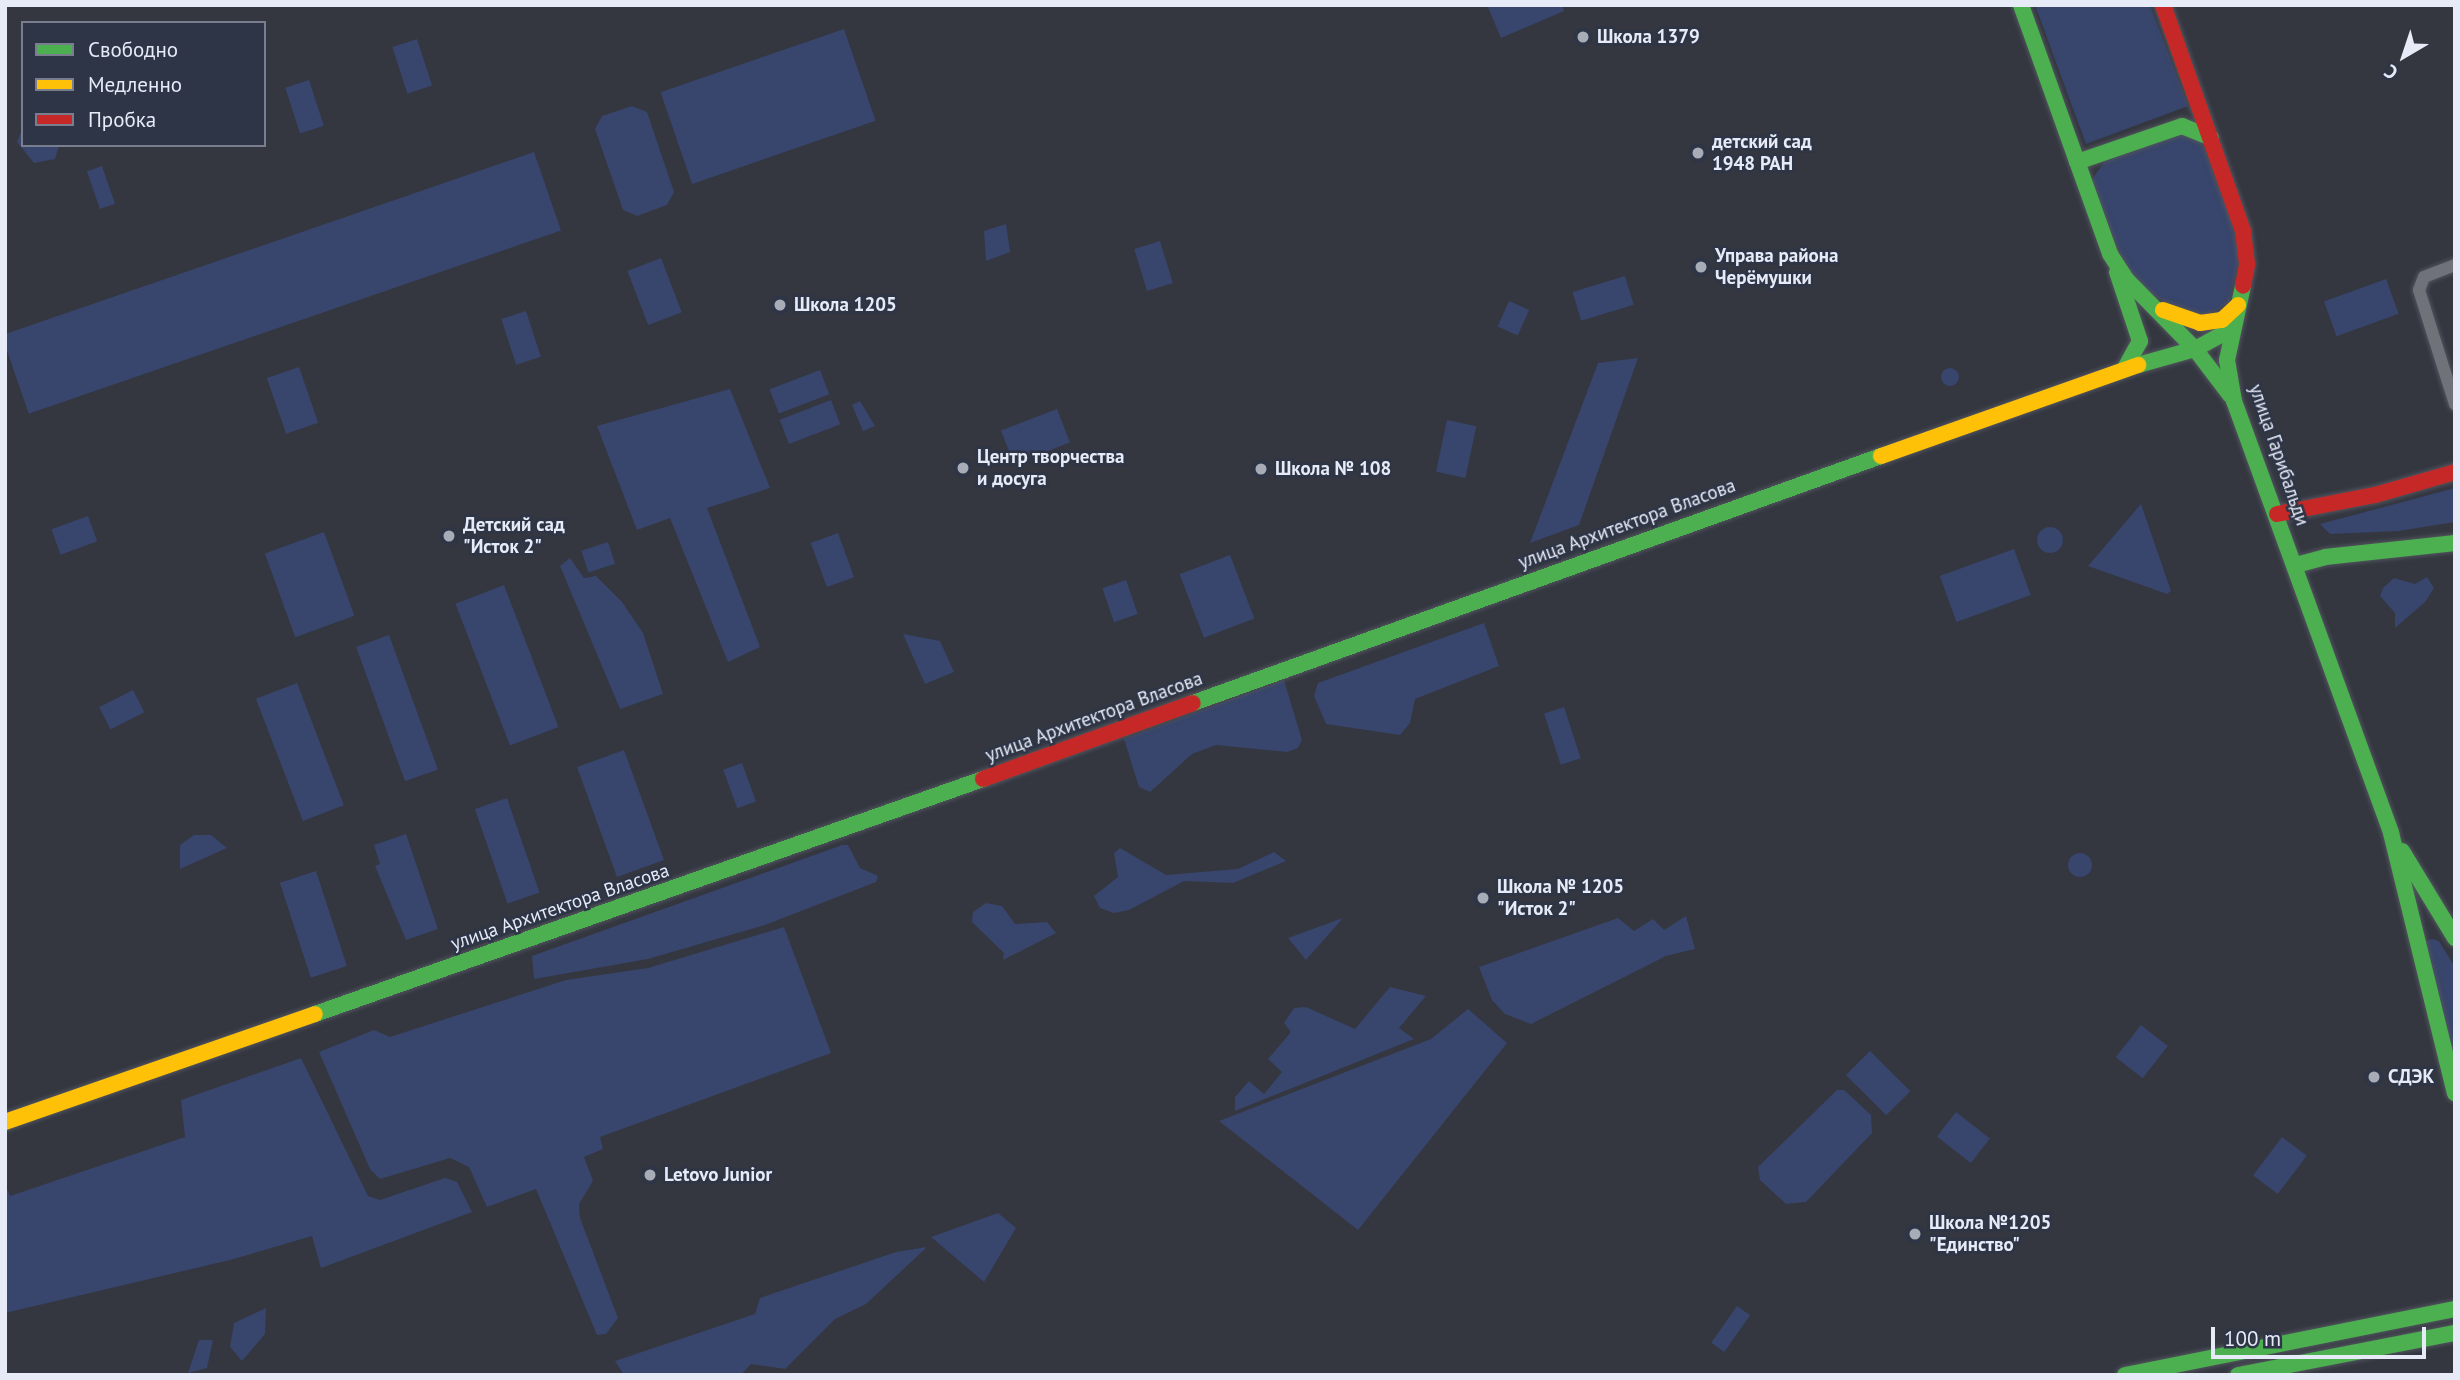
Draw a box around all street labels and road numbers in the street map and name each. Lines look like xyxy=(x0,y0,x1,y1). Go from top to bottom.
street label: улица Гарибальди xyxy=(2244,381,2314,529)
street label: улица Архитектора Власова xyxy=(1515,474,1739,574)
street label: улица Архитектора Власова xyxy=(982,667,1206,767)
street label: улица Архитектора Власова xyxy=(448,859,672,955)

